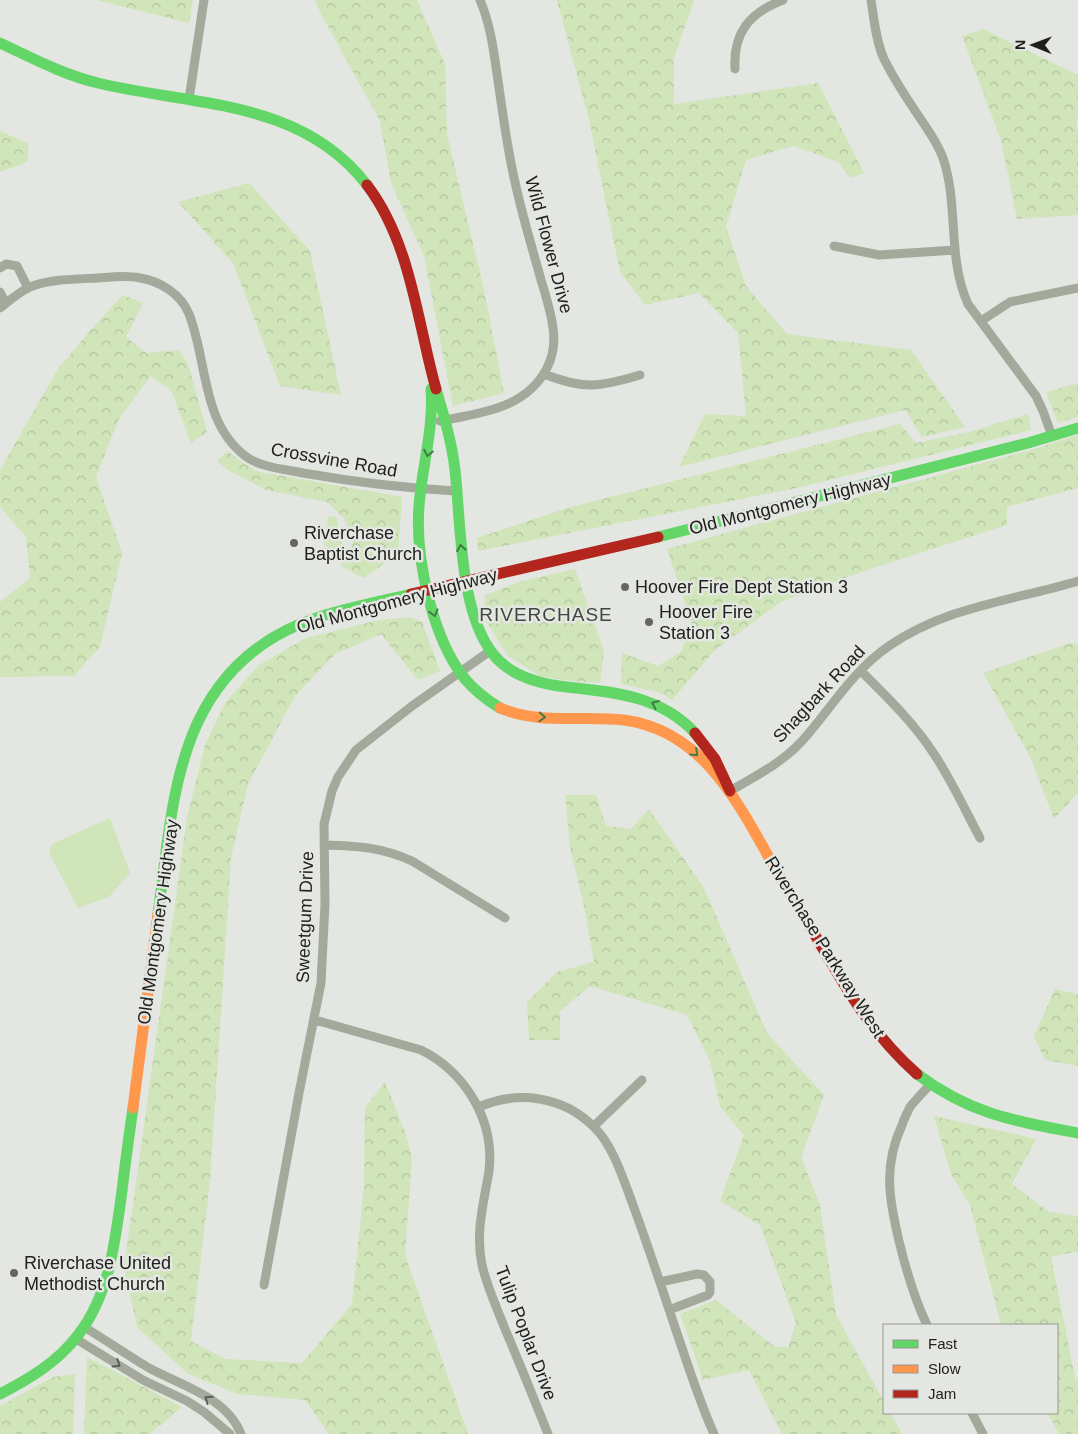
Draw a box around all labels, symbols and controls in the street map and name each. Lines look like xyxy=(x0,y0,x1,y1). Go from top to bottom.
north arrow xyxy=(1008,20,1058,70)
text: N xyxy=(1012,40,1028,50)
street label: Wild Flower Drive xyxy=(521,174,577,316)
street label: Crossvine Road xyxy=(269,439,399,481)
one-way arrow xyxy=(423,449,433,457)
street label: Old Montgomery Highway xyxy=(687,469,893,539)
place label: Riverchase Baptist Church xyxy=(304,523,422,564)
marker: Riverchase Baptist Church xyxy=(288,537,300,549)
one-way arrow xyxy=(456,543,466,552)
street label: Old Montgomery Highway xyxy=(294,565,500,637)
place label: Hoover Fire Dept Station 3 xyxy=(635,577,848,597)
marker: Hoover Fire Dept Station 3 xyxy=(619,581,631,593)
place label: Hoover Fire Station 3 xyxy=(659,602,753,643)
district label: RIVERCHASE xyxy=(479,604,613,625)
one-way arrow xyxy=(428,609,439,618)
marker: Hoover Fire Station 3 xyxy=(643,616,655,628)
street label: Shagbark Road xyxy=(769,641,869,747)
one-way arrow xyxy=(651,700,660,710)
one-way arrow xyxy=(539,712,547,723)
one-way arrow xyxy=(690,747,699,756)
street label: Old Montgomery Highway xyxy=(134,818,182,1026)
street label: Sweetgum Drive xyxy=(293,851,317,983)
street label: Riverchase Parkway West xyxy=(761,853,889,1041)
place label: Riverchase United Methodist Church xyxy=(24,1253,171,1294)
street label: Tulip Poplar Drive xyxy=(491,1263,561,1403)
marker: Riverchase United Methodist Church xyxy=(8,1267,20,1279)
legend xyxy=(883,1324,1058,1414)
text: Fast xyxy=(928,1335,958,1352)
one-way arrow xyxy=(112,1358,121,1368)
text: Slow xyxy=(928,1360,961,1377)
text: Jam xyxy=(928,1385,956,1402)
one-way arrow xyxy=(204,1396,214,1405)

